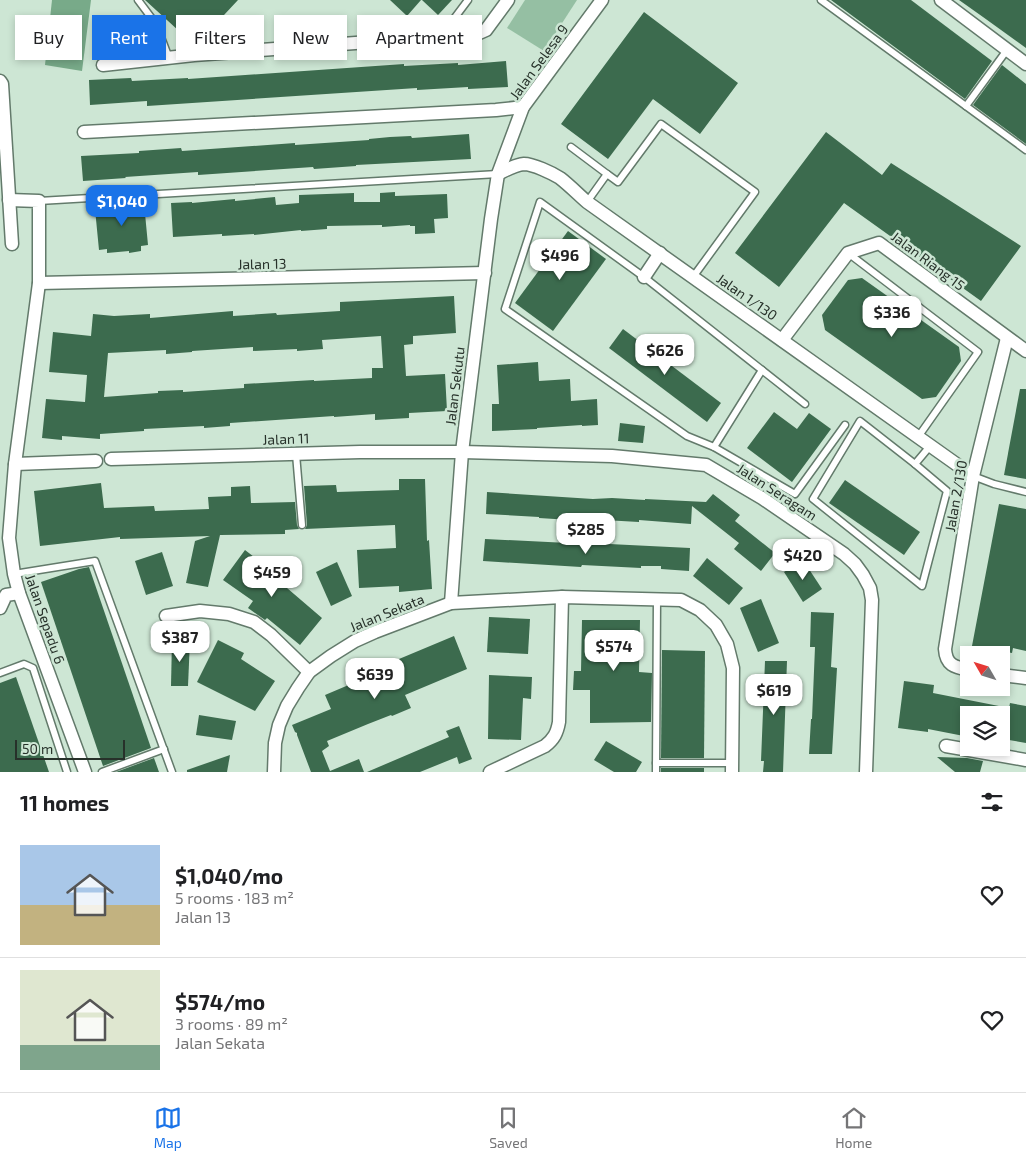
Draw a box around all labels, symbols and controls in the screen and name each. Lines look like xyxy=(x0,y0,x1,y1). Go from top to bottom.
chip: Buy xyxy=(15,15,82,60)
chip: Rent xyxy=(92,15,166,60)
chip: Filters xyxy=(176,15,264,60)
chip: New xyxy=(274,15,347,60)
chip: Apartment xyxy=(357,15,482,60)
street label: Jalan Selesa 9 xyxy=(506,21,571,103)
pin: $1,040 xyxy=(81,184,163,227)
text: $1,040 xyxy=(97,191,147,210)
street label: Jalan Riang 15 xyxy=(888,227,968,294)
pin: $496 xyxy=(530,238,590,281)
text: $496 xyxy=(541,245,579,264)
street label: Jalan 13 xyxy=(237,255,287,272)
street label: Jalan 1/130 xyxy=(714,270,781,324)
pin: $336 xyxy=(862,296,922,338)
text: $336 xyxy=(874,302,910,321)
pin: $626 xyxy=(635,334,695,376)
text: $626 xyxy=(646,340,684,359)
street label: Jalan Sekutu xyxy=(441,346,468,426)
street label: Jalan 11 xyxy=(262,429,310,448)
street label: Jalan Seragam xyxy=(734,459,820,524)
street label: Jalan 2/130 xyxy=(941,459,970,533)
pin: $285 xyxy=(556,512,616,555)
text: $285 xyxy=(567,519,605,538)
pin: $420 xyxy=(773,538,833,581)
text: $420 xyxy=(784,545,822,564)
pin: $459 xyxy=(242,556,302,598)
text: $459 xyxy=(253,562,291,581)
street label: Jalan Sepadu 6 xyxy=(22,572,69,666)
street label: Jalan Sekata xyxy=(347,590,427,635)
pin: $387 xyxy=(150,620,210,663)
text: $387 xyxy=(162,627,198,646)
pin: $574 xyxy=(584,630,644,672)
text: $574 xyxy=(596,636,632,655)
north arrow xyxy=(960,646,1010,696)
map controls xyxy=(960,646,1010,756)
pin: $639 xyxy=(345,658,405,700)
text: $639 xyxy=(356,664,394,683)
pin: $619 xyxy=(744,674,804,716)
text: $619 xyxy=(756,680,792,699)
button: layers xyxy=(960,706,1010,756)
scale bar xyxy=(15,737,125,760)
text: 50 m xyxy=(22,740,53,757)
icon: filters xyxy=(978,788,1006,816)
text: 11 homes xyxy=(20,790,109,815)
text: $1,040/mo xyxy=(175,863,283,888)
icon: home xyxy=(60,865,120,925)
icon: heart xyxy=(978,881,1006,909)
text: 5 rooms · 183 m² xyxy=(175,888,294,907)
text: Jalan 13 xyxy=(175,907,231,926)
text: $574/mo xyxy=(175,989,265,1014)
icon: home xyxy=(60,990,120,1050)
icon: heart xyxy=(978,1006,1006,1034)
text: 3 rooms · 89 m² xyxy=(175,1014,288,1033)
text: Jalan Sekata xyxy=(175,1033,265,1052)
tab: Map xyxy=(154,1104,182,1151)
tab: Saved xyxy=(489,1104,528,1151)
tab: Home xyxy=(835,1104,872,1151)

